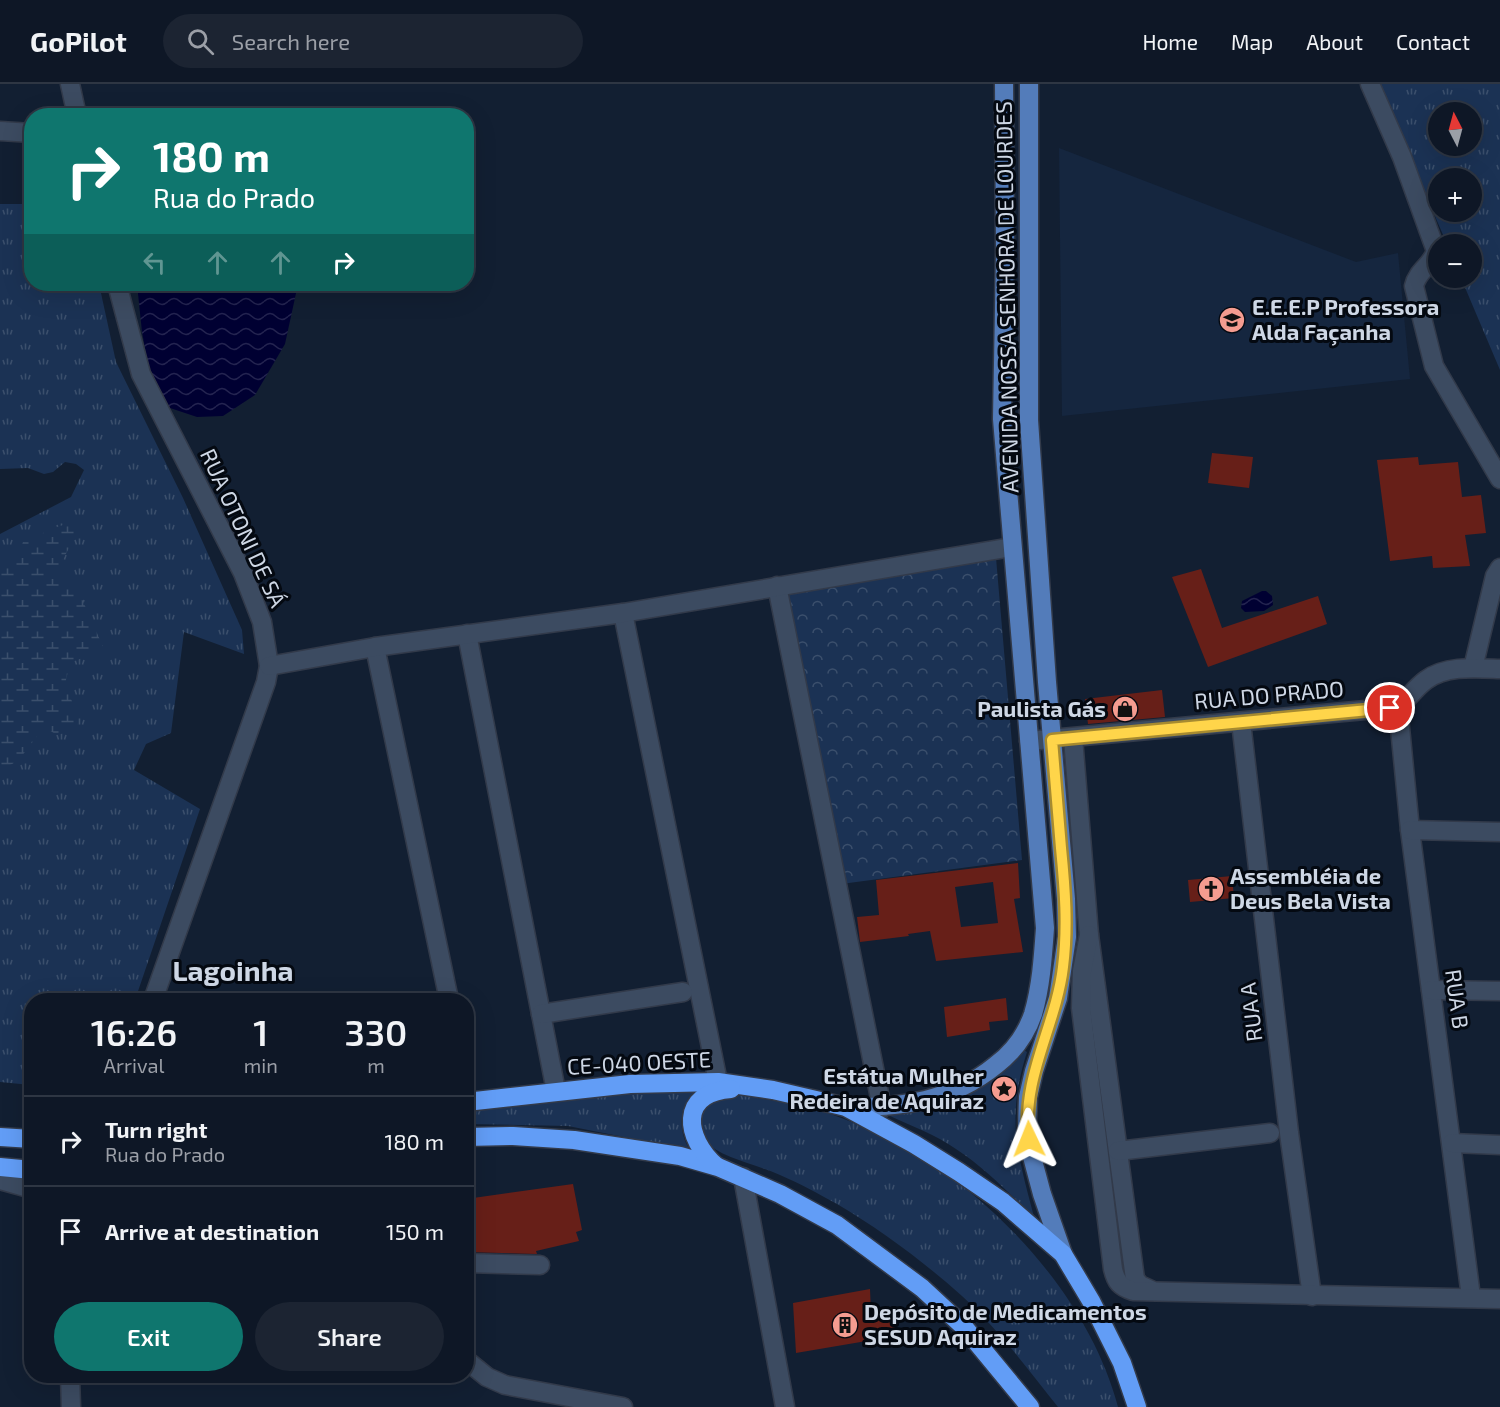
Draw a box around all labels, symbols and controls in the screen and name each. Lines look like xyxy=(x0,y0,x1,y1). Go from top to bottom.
search box xyxy=(163,14,583,68)
text: GoPilot xyxy=(30,24,127,58)
icon: search xyxy=(184,25,217,58)
text: Search here xyxy=(232,28,350,54)
text: Home xyxy=(1142,29,1198,54)
text: Map xyxy=(1231,29,1273,54)
text: About xyxy=(1306,29,1363,54)
text: Contact xyxy=(1396,29,1470,54)
street label: AVENIDA NOSSA SENHORA DE LOURDES xyxy=(990,101,1022,493)
north arrow xyxy=(1428,102,1482,156)
map controls xyxy=(1428,102,1482,288)
text: 180 m xyxy=(153,130,270,180)
icon: right xyxy=(54,132,132,210)
button: + xyxy=(1428,168,1482,222)
text: Rua do Prado xyxy=(153,181,315,213)
button: − xyxy=(1428,234,1482,288)
icon: left xyxy=(138,246,171,279)
icon: ahead xyxy=(201,246,234,279)
icon: ahead xyxy=(264,246,297,279)
icon: right xyxy=(327,246,360,279)
place label: E.E.E.P Professora Alda Façanha xyxy=(1252,293,1439,346)
school or university icon: E.E.E.P Professora Alda Façanha xyxy=(1217,305,1247,335)
street label: RUA OTONI DE SÁ xyxy=(196,444,292,611)
street label: RUA DO PRADO xyxy=(1193,675,1345,713)
pin xyxy=(1364,682,1415,733)
icon: arrive xyxy=(1373,691,1406,724)
shop icon: Paulista Gás xyxy=(1110,694,1140,724)
place label: Paulista Gás xyxy=(977,695,1106,721)
place label: Assembléia de Deus Bela Vista xyxy=(1230,862,1391,913)
church icon: Assembléia de Deus Bela Vista xyxy=(1196,874,1226,904)
district label: Lagoinha xyxy=(173,953,293,987)
street label: RUA B xyxy=(1441,967,1475,1030)
street label: RUA A xyxy=(1233,981,1267,1043)
text: 16:26 xyxy=(91,1010,177,1053)
text: 1 xyxy=(253,1010,268,1053)
text: 330 xyxy=(345,1010,407,1053)
street label: CE-040 OESTE xyxy=(566,1045,712,1079)
text: Arrival xyxy=(103,1053,164,1077)
text: min xyxy=(244,1053,278,1077)
text: m xyxy=(367,1053,385,1077)
place label: Estátua Mulher Redeira de Aquiraz xyxy=(789,1062,985,1113)
place icon: Estátua Mulher Redeira de Aquiraz xyxy=(989,1074,1019,1104)
position arrow xyxy=(997,1107,1061,1171)
text: Turn right xyxy=(105,1116,207,1142)
icon: right xyxy=(54,1125,87,1158)
text: 180 m xyxy=(384,1128,444,1154)
text: Rua do Prado xyxy=(105,1142,225,1166)
icon: arrive xyxy=(54,1215,87,1248)
text: Arrive at destination xyxy=(105,1218,319,1244)
text: 150 m xyxy=(386,1218,444,1244)
place label: Depósito de Medicamentos SESUD Aquiraz xyxy=(864,1298,1147,1349)
button: Exit xyxy=(54,1302,243,1371)
button: Share xyxy=(255,1302,444,1371)
building icon: Depósito de Medicamentos SESUD Aquiraz xyxy=(830,1310,860,1340)

